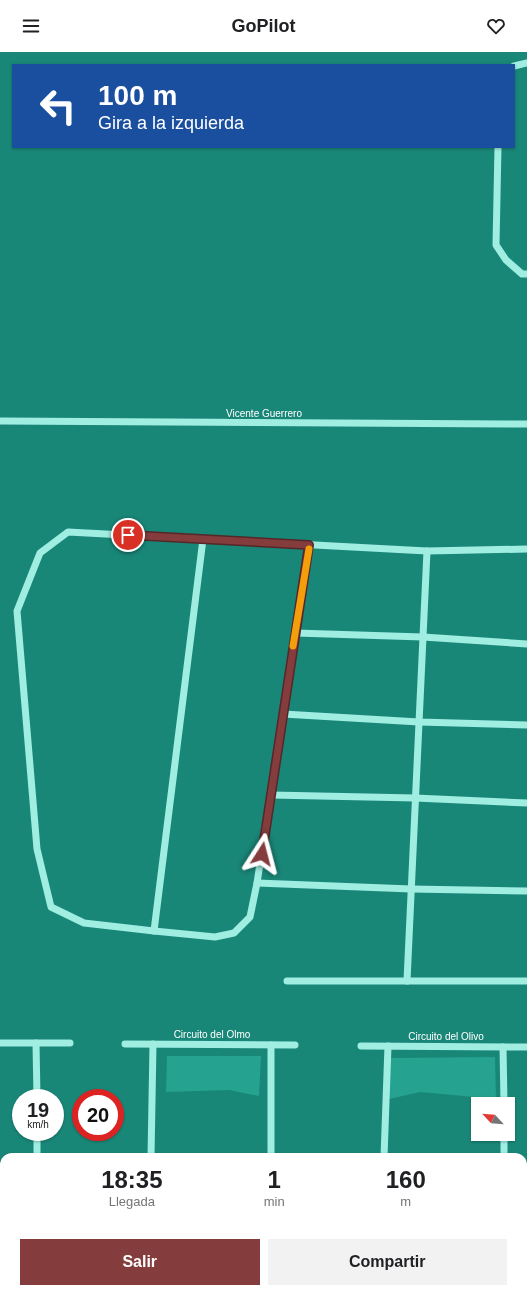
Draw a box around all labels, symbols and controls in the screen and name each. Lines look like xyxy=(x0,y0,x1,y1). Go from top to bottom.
icon: menu xyxy=(20,15,42,37)
icon: heart xyxy=(485,15,507,37)
text: GoPilot xyxy=(232,16,296,36)
icon: left xyxy=(32,80,84,132)
text: 100 m xyxy=(98,80,177,111)
text: Gira a la izquierda xyxy=(98,113,244,133)
street label: Vicente Guerrero xyxy=(226,408,302,419)
pin xyxy=(111,518,145,552)
icon: arrive xyxy=(117,524,139,546)
position arrow xyxy=(241,833,283,875)
street label: Circuito del Olmo xyxy=(174,1029,251,1040)
street label: Circuito del Olivo xyxy=(408,1031,484,1042)
speed limit sign: 20 xyxy=(72,1089,124,1141)
north arrow xyxy=(471,1097,515,1141)
map controls xyxy=(471,1097,515,1141)
text: 19 xyxy=(27,1099,49,1121)
text: km/h xyxy=(27,1119,49,1130)
text: 18:35 xyxy=(101,1166,163,1193)
text: 1 xyxy=(267,1166,281,1193)
text: 160 xyxy=(386,1166,426,1193)
text: Llegada xyxy=(109,1194,155,1209)
text: min xyxy=(264,1194,285,1209)
text: m xyxy=(400,1194,411,1209)
button: Salir xyxy=(20,1239,260,1285)
button: Compartir xyxy=(268,1239,507,1285)

